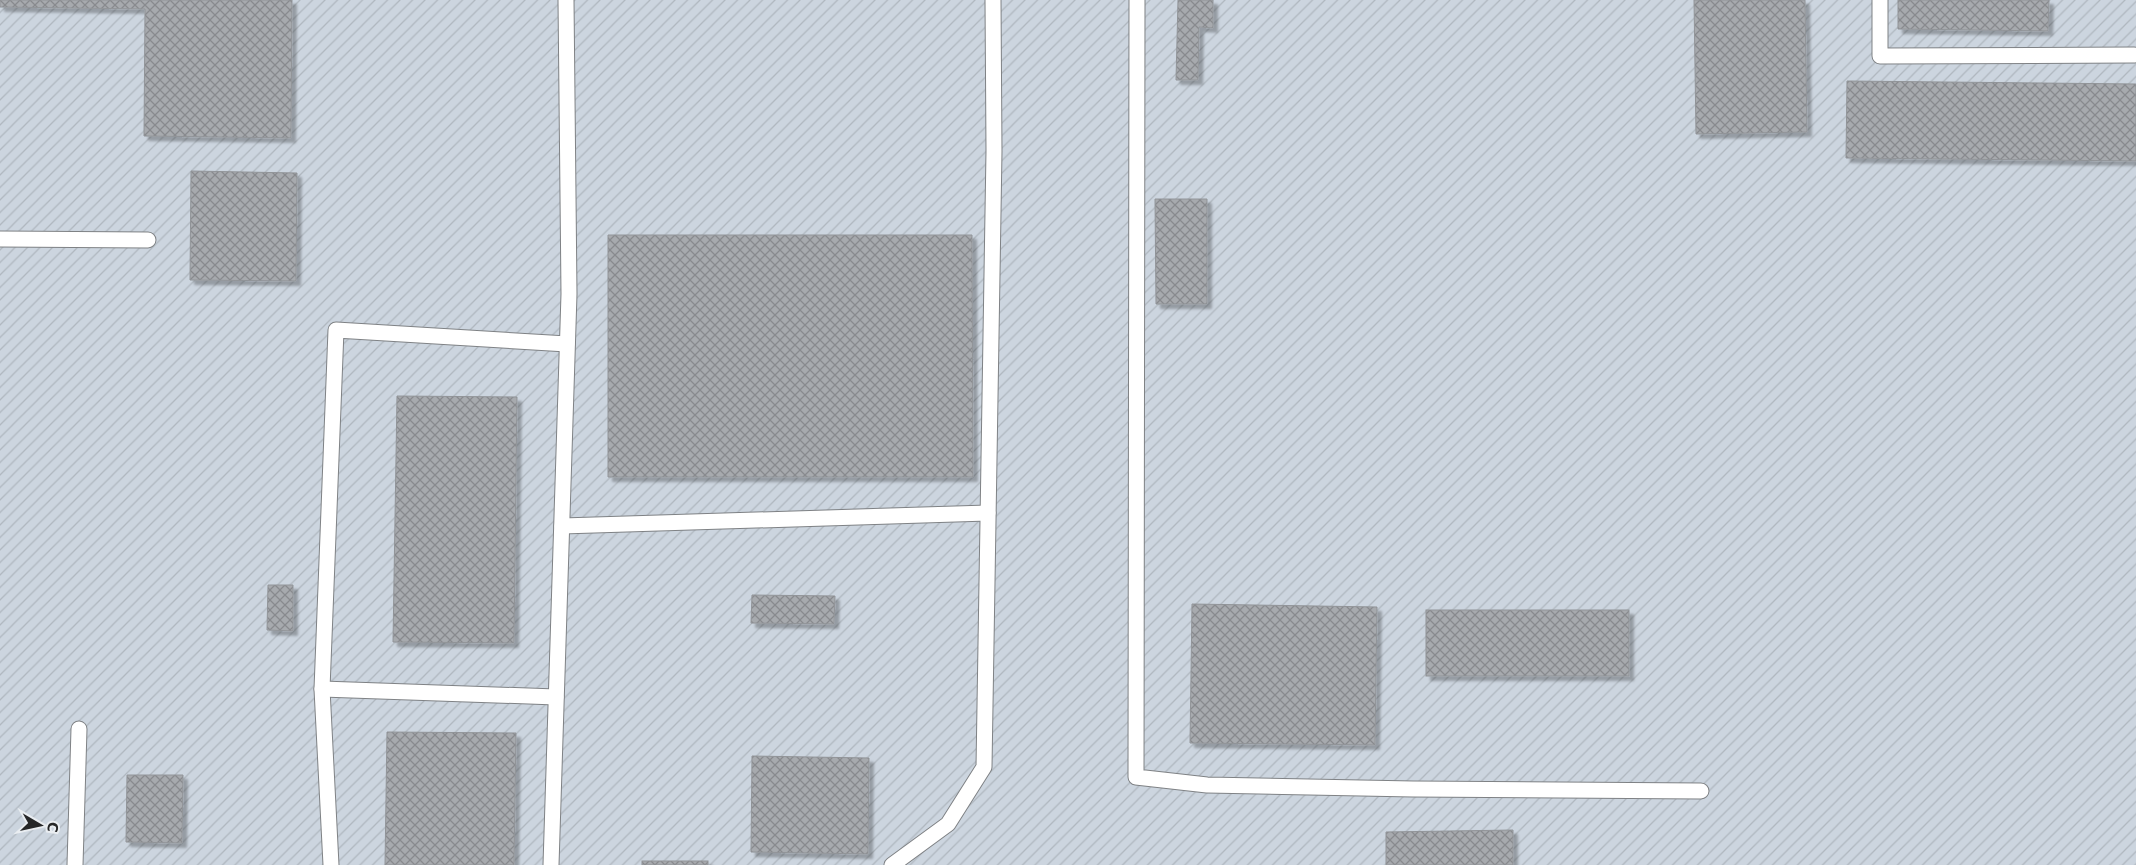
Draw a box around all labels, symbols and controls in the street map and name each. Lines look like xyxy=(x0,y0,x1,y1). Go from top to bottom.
north arrow xyxy=(15,800,65,850)
text: С xyxy=(44,821,62,833)

